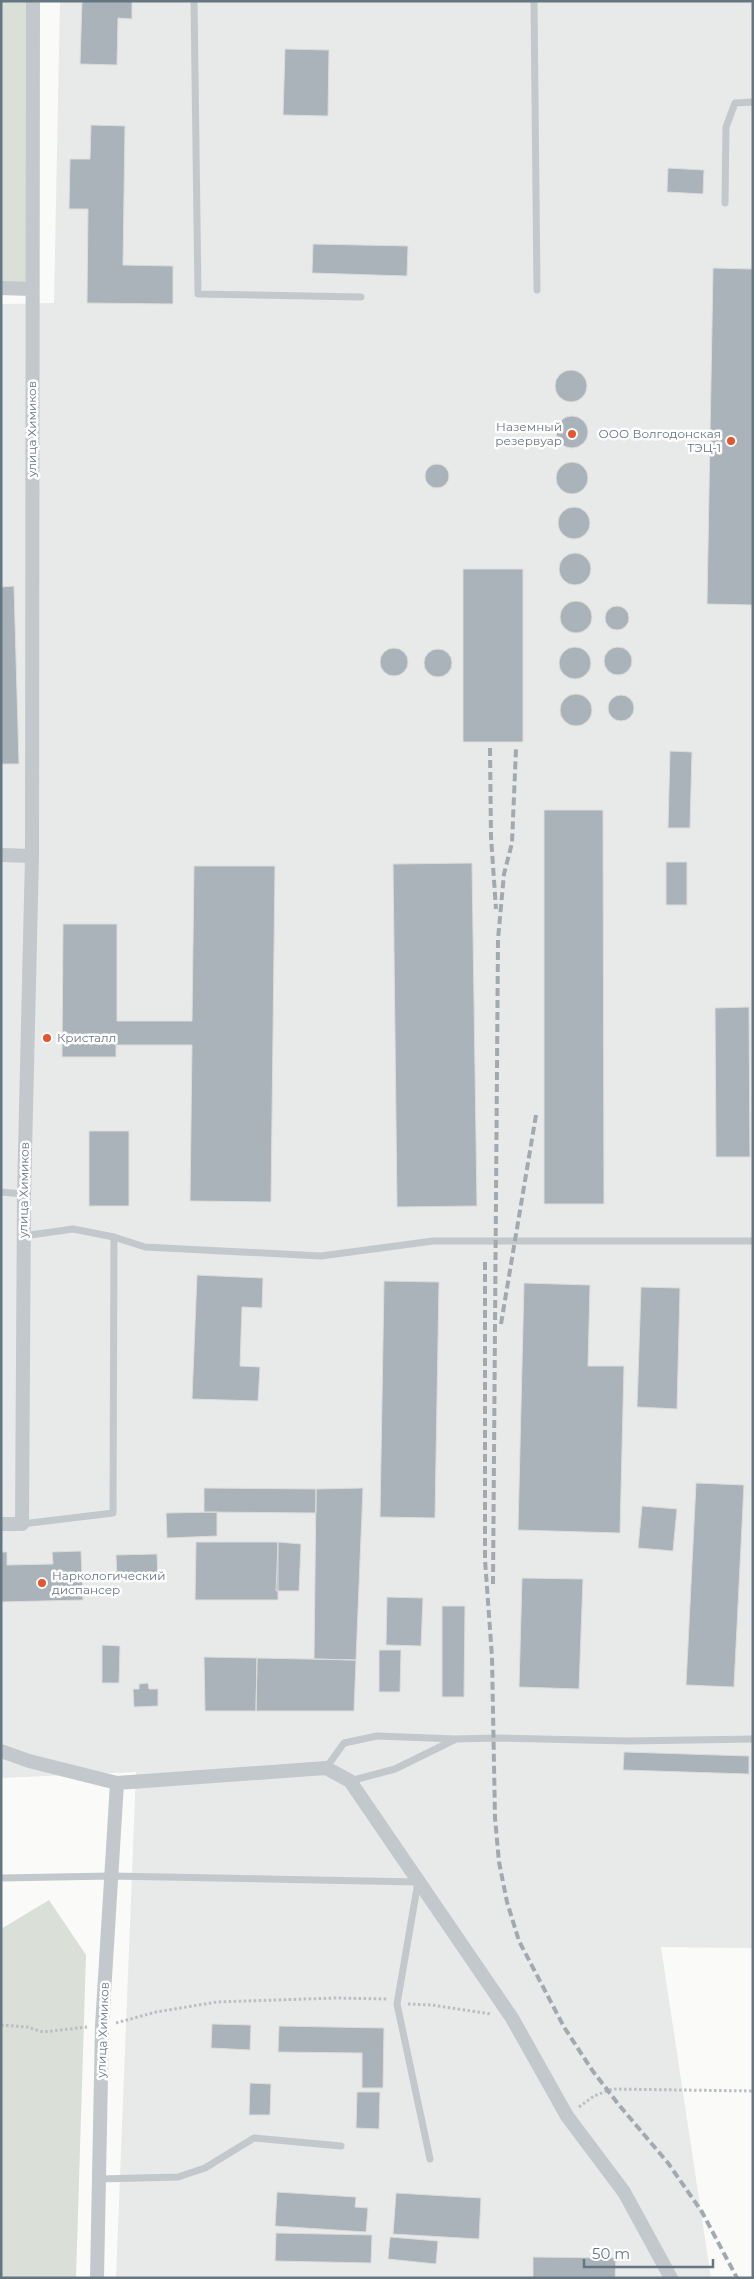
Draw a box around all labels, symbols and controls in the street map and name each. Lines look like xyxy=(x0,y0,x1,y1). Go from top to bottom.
street label: улица Химиков xyxy=(24,381,39,478)
place label: Наземный резервуар xyxy=(495,419,562,448)
place label: ООО Волгодонская ТЭЦ-1 xyxy=(599,426,721,455)
marker: Наземный резервуар xyxy=(566,428,578,440)
marker: ООО Волгодонская ТЭЦ-1 xyxy=(725,435,737,447)
place label: Кристалл xyxy=(57,1030,116,1045)
marker: Кристалл xyxy=(41,1032,53,1044)
street label: улица Химиков xyxy=(15,1142,32,1239)
place label: Наркологический диспансер xyxy=(52,1568,165,1597)
marker: Наркологический диспансер xyxy=(36,1577,48,1589)
street label: улица Химиков xyxy=(93,1982,112,2079)
scale bar xyxy=(584,2236,713,2268)
text: 50 m xyxy=(592,2244,630,2263)

